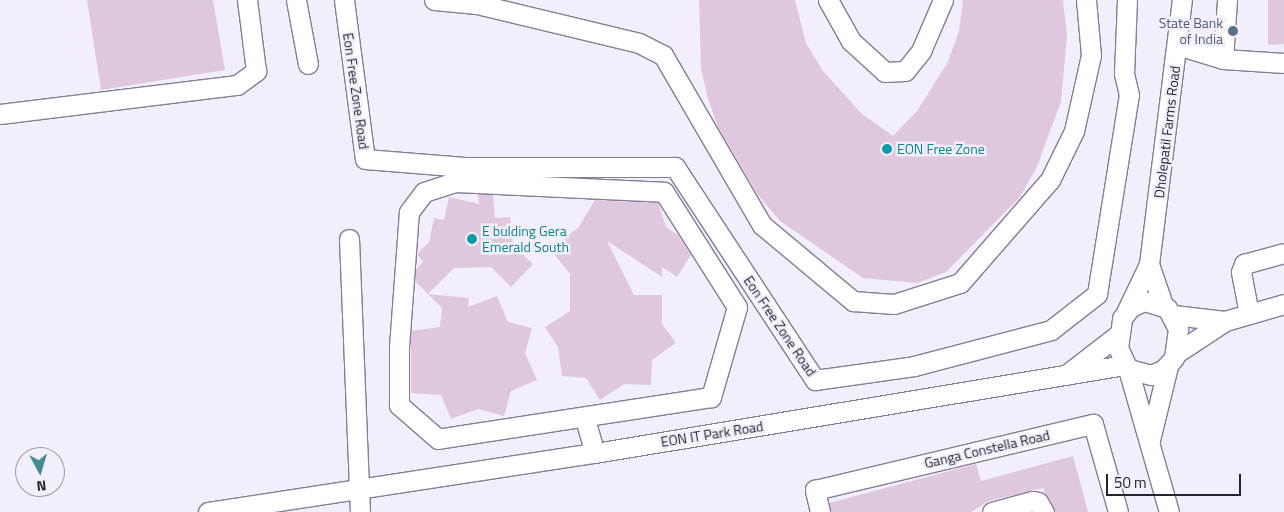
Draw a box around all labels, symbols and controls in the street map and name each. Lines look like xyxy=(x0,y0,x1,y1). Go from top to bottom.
place label: State Bank of India xyxy=(1159,15,1223,48)
marker: State Bank of India xyxy=(1227,25,1239,37)
street label: Eon Free Zone Road xyxy=(340,32,372,150)
street label: Dholepatil Farms Road xyxy=(1151,65,1183,199)
place label: EON Free Zone xyxy=(897,141,985,157)
marker: EON Free Zone xyxy=(881,143,893,155)
place label: E bulding Gera Emerald South xyxy=(482,223,569,256)
marker: E bulding Gera Emerald South xyxy=(466,233,478,245)
street label: Eon Free Zone Road xyxy=(740,273,820,379)
street label: EON IT Park Road xyxy=(660,418,764,450)
street label: Ganga Constella Road xyxy=(923,426,1051,472)
north arrow xyxy=(15,447,65,497)
scale bar xyxy=(1109,464,1244,496)
text: 50 m xyxy=(1114,471,1147,494)
text: N xyxy=(36,475,47,497)

